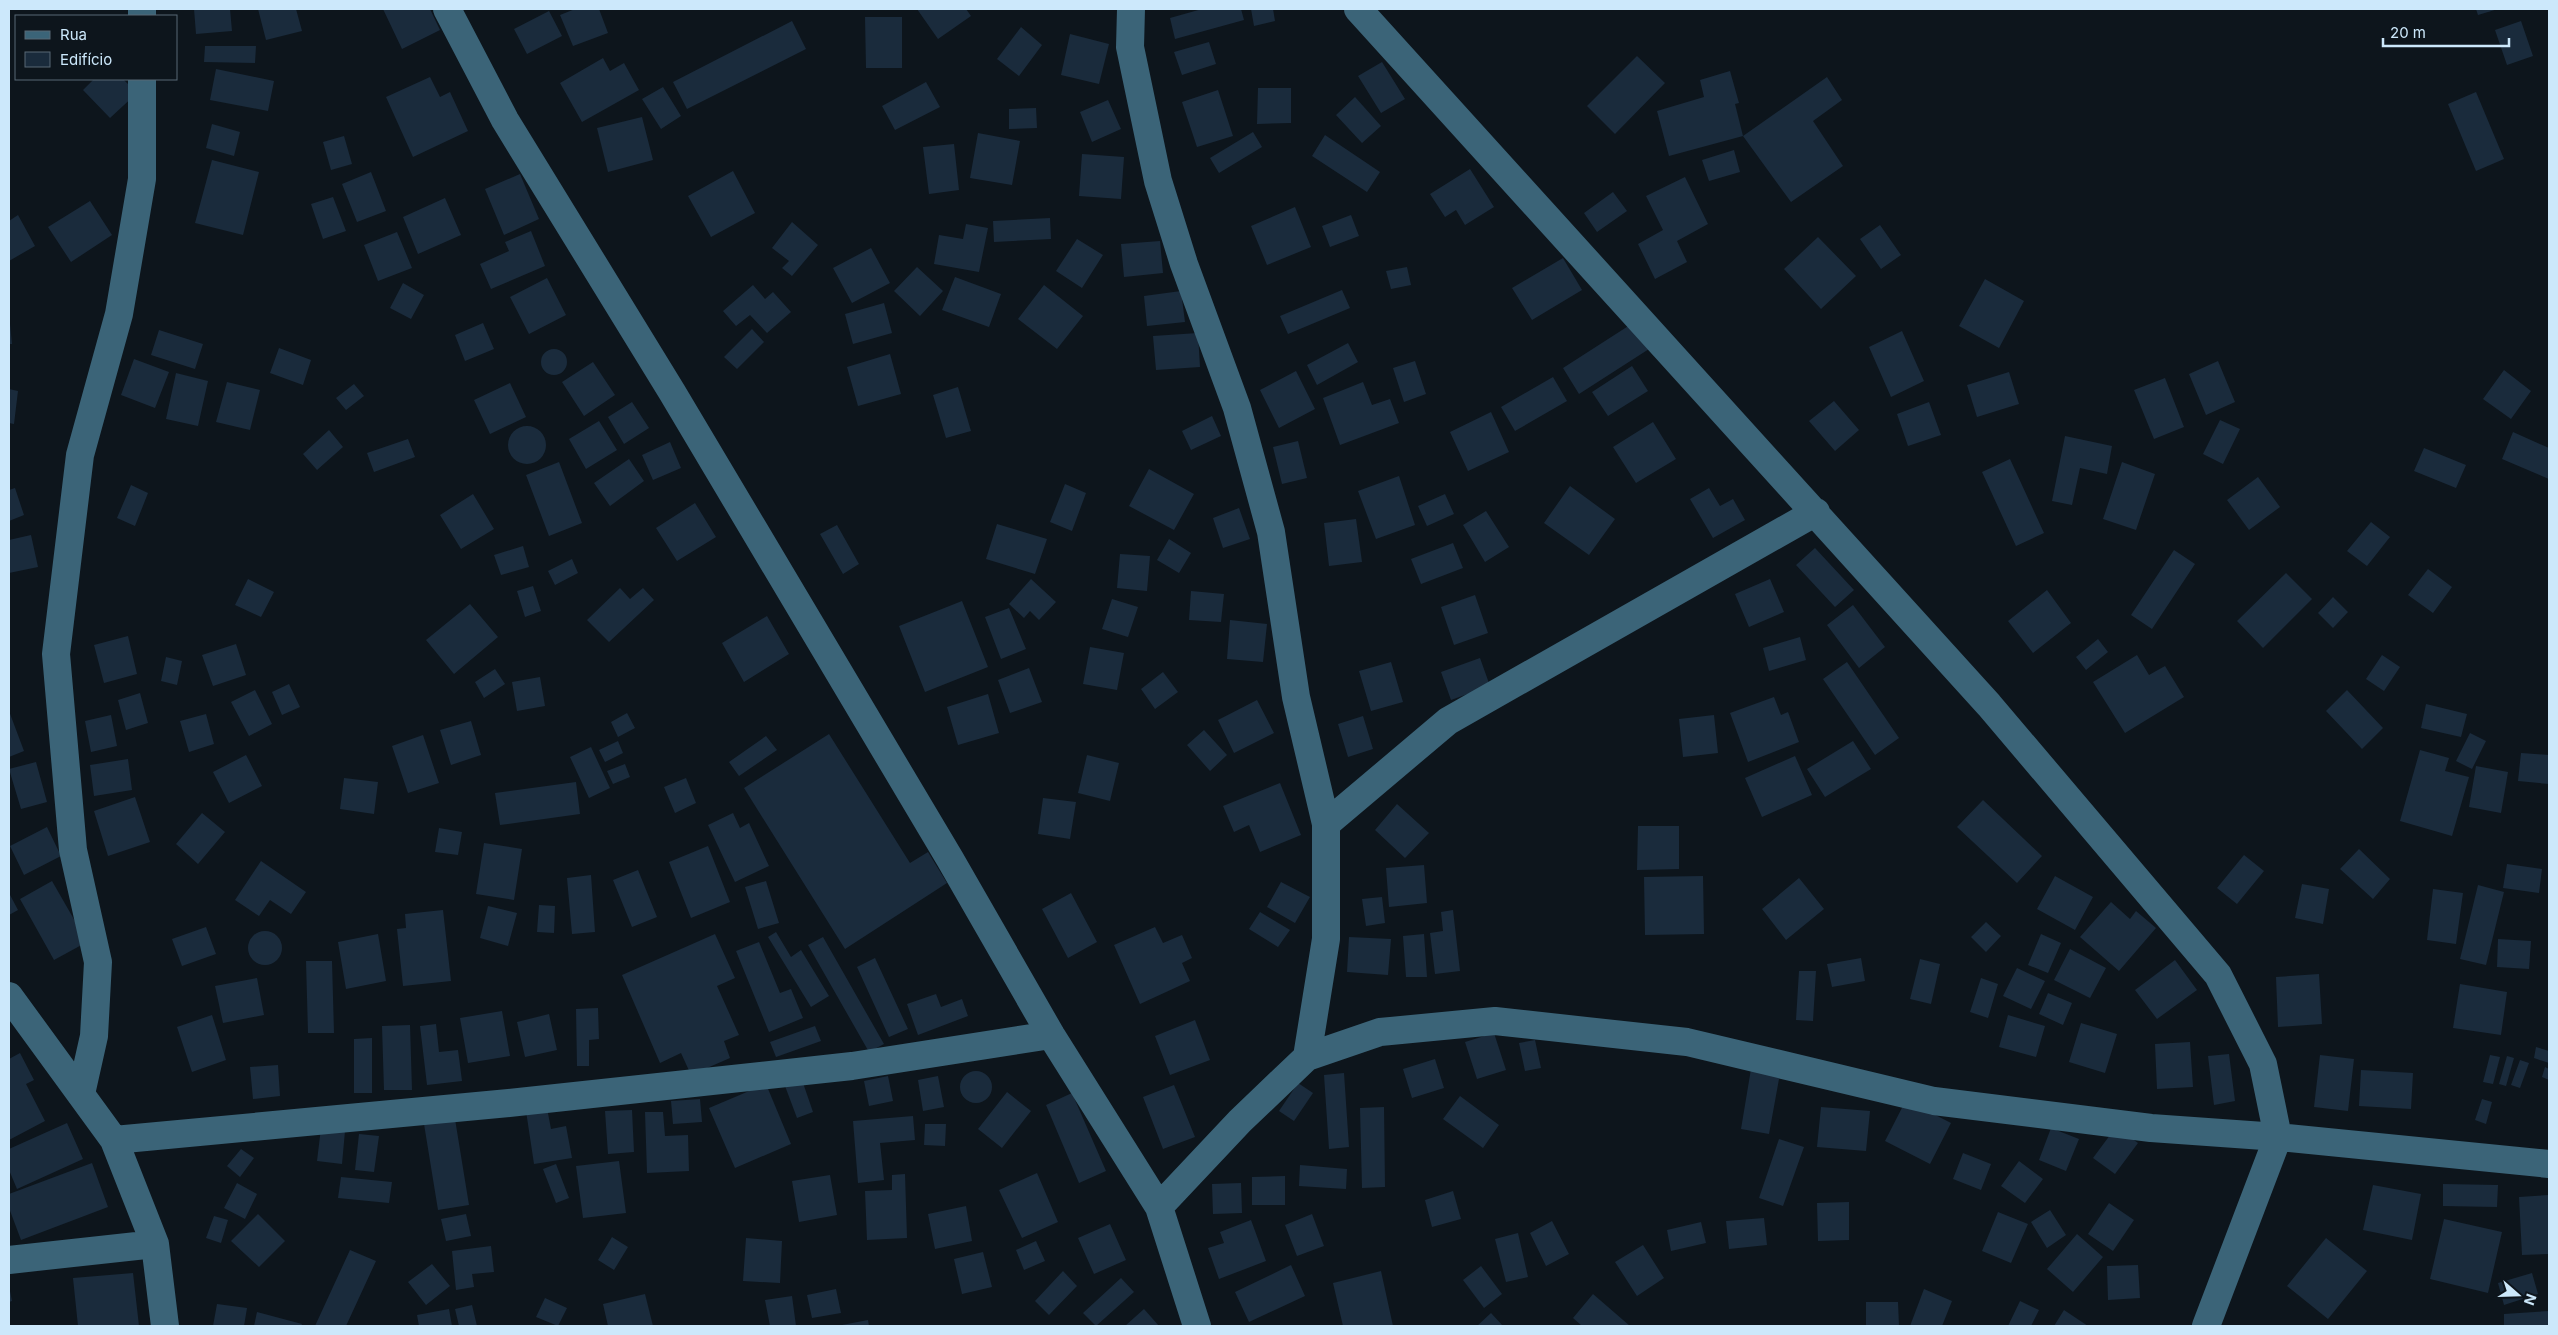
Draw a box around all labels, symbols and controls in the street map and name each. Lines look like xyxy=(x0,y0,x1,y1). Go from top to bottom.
legend xyxy=(15,15,178,80)
scale bar xyxy=(2383,15,2509,47)
text: 20 m xyxy=(2390,23,2426,42)
text: Rua xyxy=(60,25,87,44)
text: Edifício xyxy=(60,50,112,69)
north arrow xyxy=(2493,1270,2543,1320)
text: N xyxy=(2521,1292,2540,1308)

